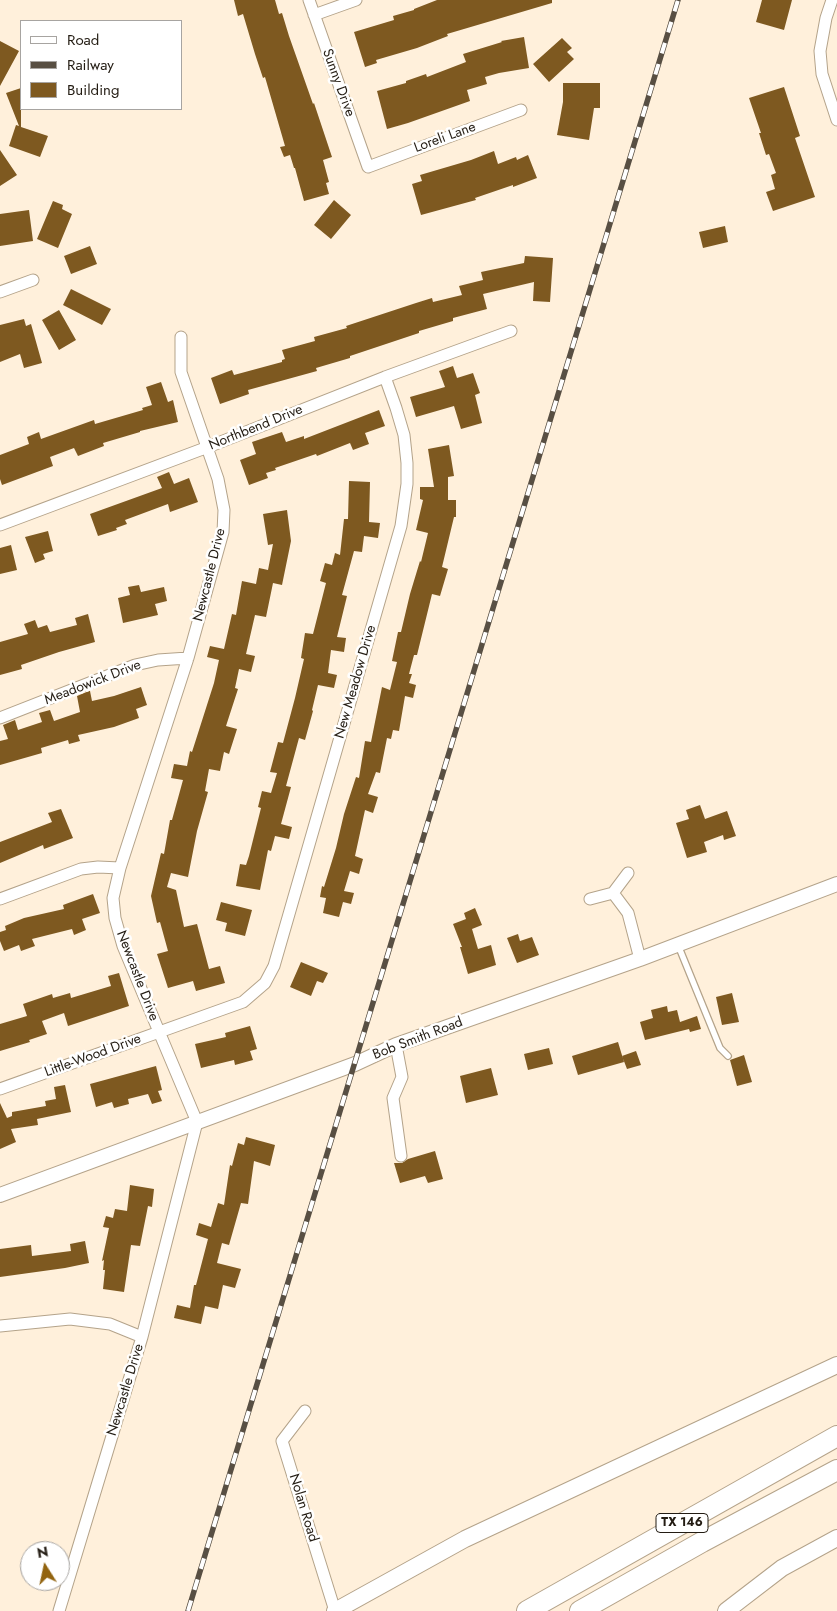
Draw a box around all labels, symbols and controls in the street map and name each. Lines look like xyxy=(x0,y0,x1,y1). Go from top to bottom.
legend xyxy=(20,20,182,110)
text: Road xyxy=(67,29,99,51)
street label: Sunny Drive xyxy=(318,47,358,119)
text: Railway xyxy=(67,54,114,76)
text: Building xyxy=(67,79,119,101)
street label: Loreli Lane xyxy=(412,119,478,157)
street label: Northbend Drive xyxy=(207,402,305,454)
street label: Newcastle Drive xyxy=(190,527,230,623)
street label: New Meadow Drive xyxy=(332,623,380,741)
street label: Meadowick Drive xyxy=(42,657,144,709)
street label: Newcastle Drive xyxy=(112,928,162,1024)
street label: Bob Smith Road xyxy=(371,1014,465,1064)
street label: Little-Wood Drive xyxy=(43,1031,143,1081)
street label: Newcastle Drive xyxy=(104,1342,148,1438)
street label: Nolan Road xyxy=(285,1472,321,1544)
road number: TX 146 xyxy=(656,1514,708,1532)
north arrow xyxy=(20,1541,70,1591)
text: N xyxy=(35,1541,50,1563)

